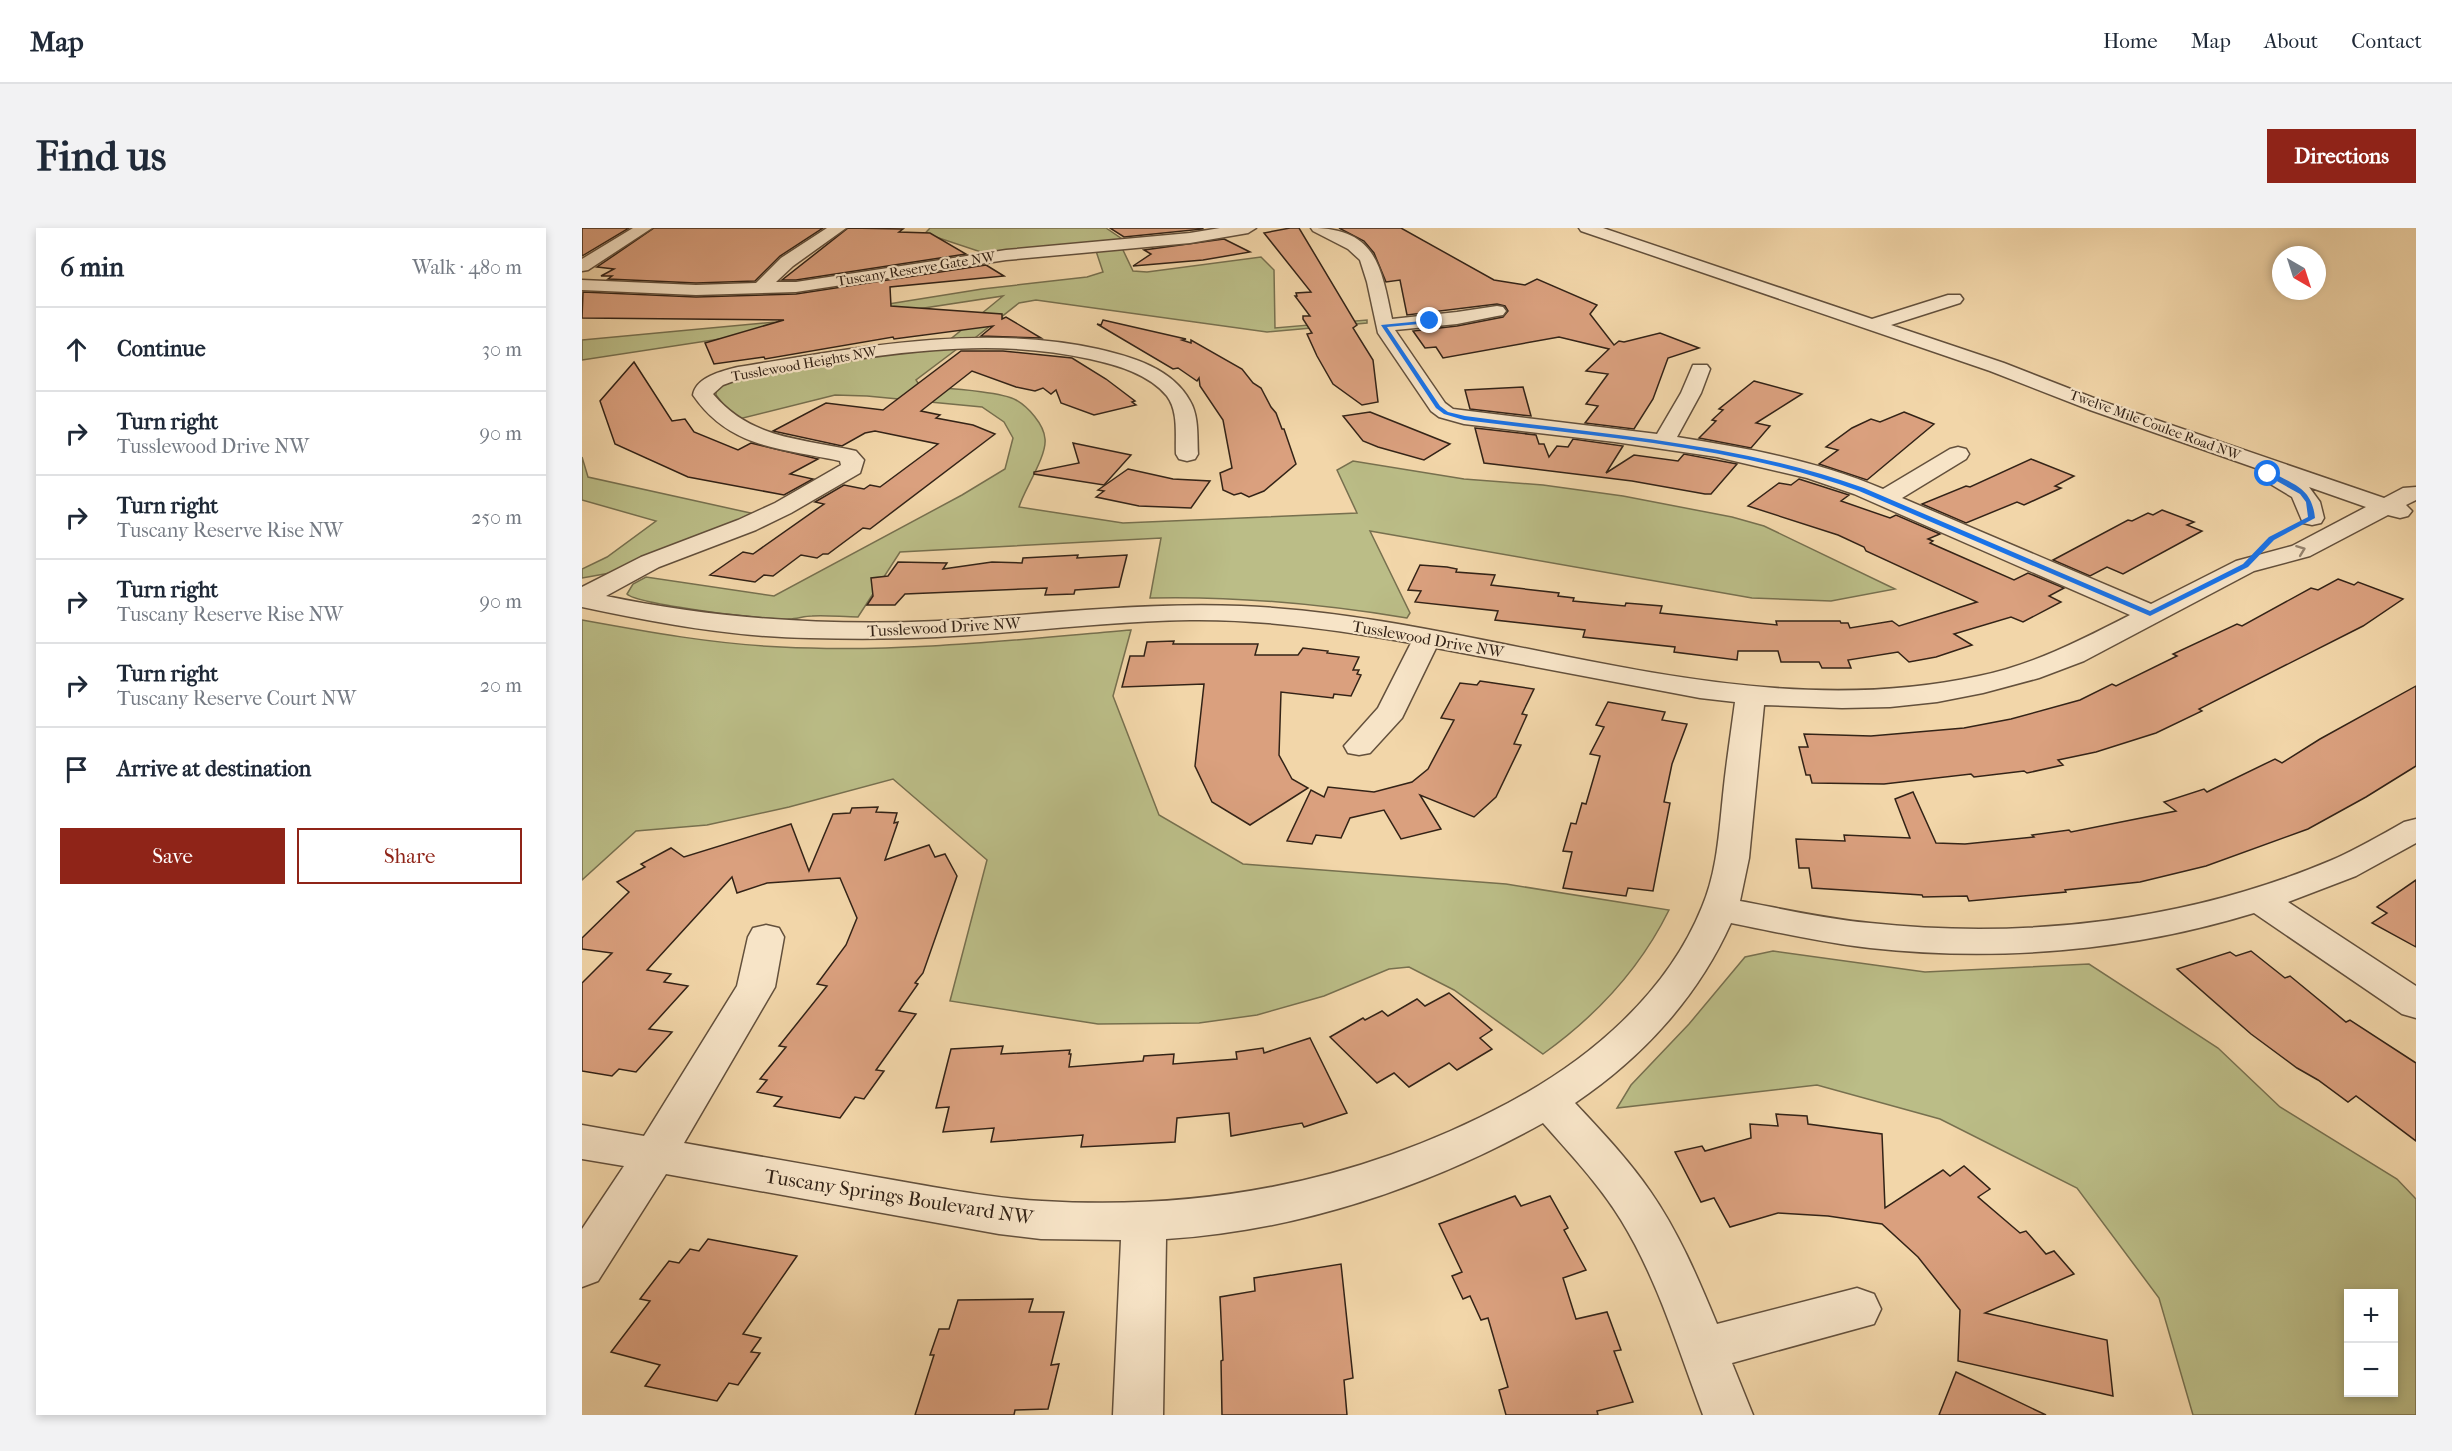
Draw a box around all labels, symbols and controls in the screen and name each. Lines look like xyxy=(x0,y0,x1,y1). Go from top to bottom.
text: Map xyxy=(30,25,84,58)
text: Home xyxy=(2103,29,2158,53)
text: Map xyxy=(2191,29,2231,53)
text: About xyxy=(2264,29,2318,53)
text: Contact xyxy=(2351,29,2422,53)
button: Directions xyxy=(2267,129,2416,183)
text: Find us xyxy=(36,132,166,181)
north arrow xyxy=(2272,246,2326,300)
street label: Tuscany Reserve Gate NW xyxy=(836,248,998,290)
text: 6 min xyxy=(60,252,124,283)
text: Walk · 480 m xyxy=(412,256,522,279)
route end xyxy=(1416,307,1442,333)
icon: ahead xyxy=(60,333,93,366)
text: Continue xyxy=(117,336,206,362)
text: 30 m xyxy=(482,338,522,361)
street label: Tusslewood Heights NW xyxy=(730,343,879,385)
street label: Twelve Mile Coulee Road NW xyxy=(2067,386,2244,464)
text: Turn right xyxy=(117,409,218,435)
icon: right xyxy=(60,417,93,450)
text: 90 m xyxy=(480,422,522,445)
text: Tusslewood Drive NW xyxy=(117,435,309,458)
route start xyxy=(2254,460,2280,486)
text: Turn right xyxy=(117,493,218,519)
icon: right xyxy=(60,501,93,534)
text: 250 m xyxy=(471,506,522,529)
text: Tuscany Reserve Rise NW xyxy=(117,519,343,542)
one-way arrow xyxy=(2296,544,2306,557)
text: Turn right xyxy=(117,577,218,603)
icon: right xyxy=(60,585,93,618)
text: 90 m xyxy=(480,590,522,613)
text: Tuscany Reserve Rise NW xyxy=(117,603,343,626)
street label: Tusslewood Drive NW xyxy=(867,613,1022,641)
street label: Tusslewood Drive NW xyxy=(1351,616,1507,662)
text: Turn right xyxy=(117,661,218,687)
icon: right xyxy=(60,669,93,702)
text: 20 m xyxy=(480,674,522,697)
text: Tuscany Reserve Court NW xyxy=(117,687,356,710)
icon: arrive xyxy=(60,753,93,786)
text: Arrive at destination xyxy=(117,756,311,782)
button: Save xyxy=(60,828,285,884)
button: Share xyxy=(297,828,522,884)
street label: Tuscany Springs Boulevard NW xyxy=(763,1164,1036,1230)
map controls xyxy=(2344,1289,2398,1397)
button: + xyxy=(2344,1289,2398,1343)
button: − xyxy=(2344,1343,2398,1397)

